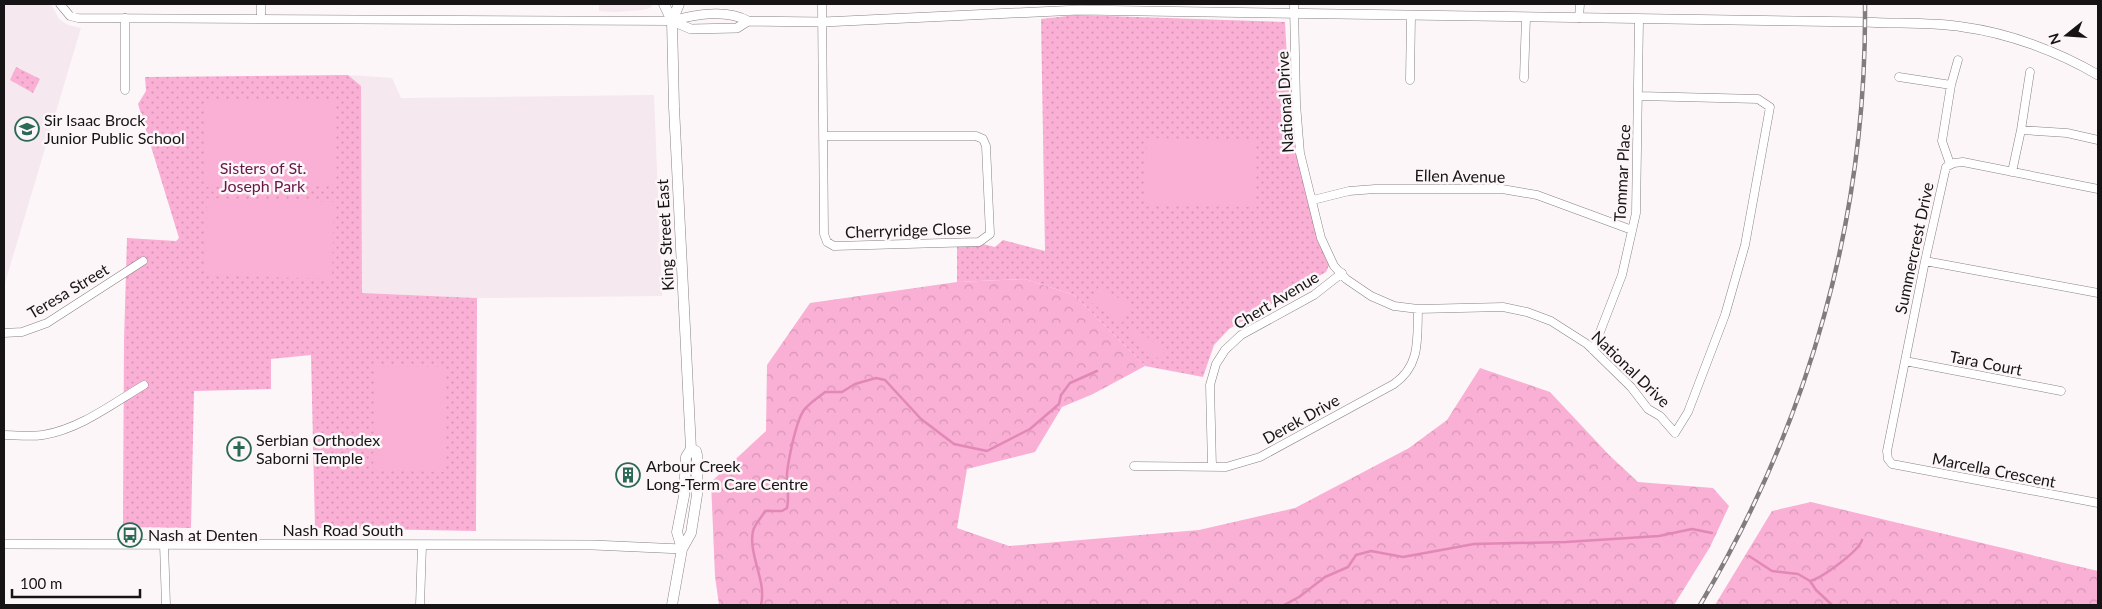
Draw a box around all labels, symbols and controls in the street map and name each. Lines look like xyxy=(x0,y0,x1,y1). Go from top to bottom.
north arrow xyxy=(2042,10,2092,60)
text: N xyxy=(2044,31,2064,47)
street label: National Drive xyxy=(1272,51,1297,153)
place label: Sir Isaac Brock Junior Public School xyxy=(44,110,185,147)
school or university icon: Sir Isaac Brock Junior Public School xyxy=(14,116,40,142)
street label: Tommar Place xyxy=(1609,124,1634,222)
park label: Sisters of St. Joseph Park xyxy=(220,158,306,195)
street label: Ellen Avenue xyxy=(1415,165,1505,186)
street label: King Street East xyxy=(652,178,677,291)
street label: Summercrest Drive xyxy=(1890,180,1937,316)
street label: Cherryridge Close xyxy=(845,218,971,241)
street label: Teresa Street xyxy=(24,259,112,322)
street label: Chert Avenue xyxy=(1230,267,1322,332)
street label: National Drive xyxy=(1588,326,1675,411)
street label: Tara Court xyxy=(1948,346,2024,379)
street label: Derek Drive xyxy=(1259,390,1342,447)
place label: Serbian Orthodex Saborni Temple xyxy=(256,430,380,467)
church icon: Serbian Orthodex Saborni Temple xyxy=(226,436,252,462)
street label: Marcella Crescent xyxy=(1931,448,2058,491)
place label: Arbour Creek Long-Term Care Centre xyxy=(646,456,808,493)
building icon: Arbour Creek Long-Term Care Centre xyxy=(615,462,641,488)
street label: Nash Road South xyxy=(283,520,403,539)
bus stop icon: Nash at Denten xyxy=(117,522,143,548)
place label: Nash at Denten xyxy=(148,525,258,544)
scale bar xyxy=(12,566,140,598)
text: 100 m xyxy=(20,574,62,592)

